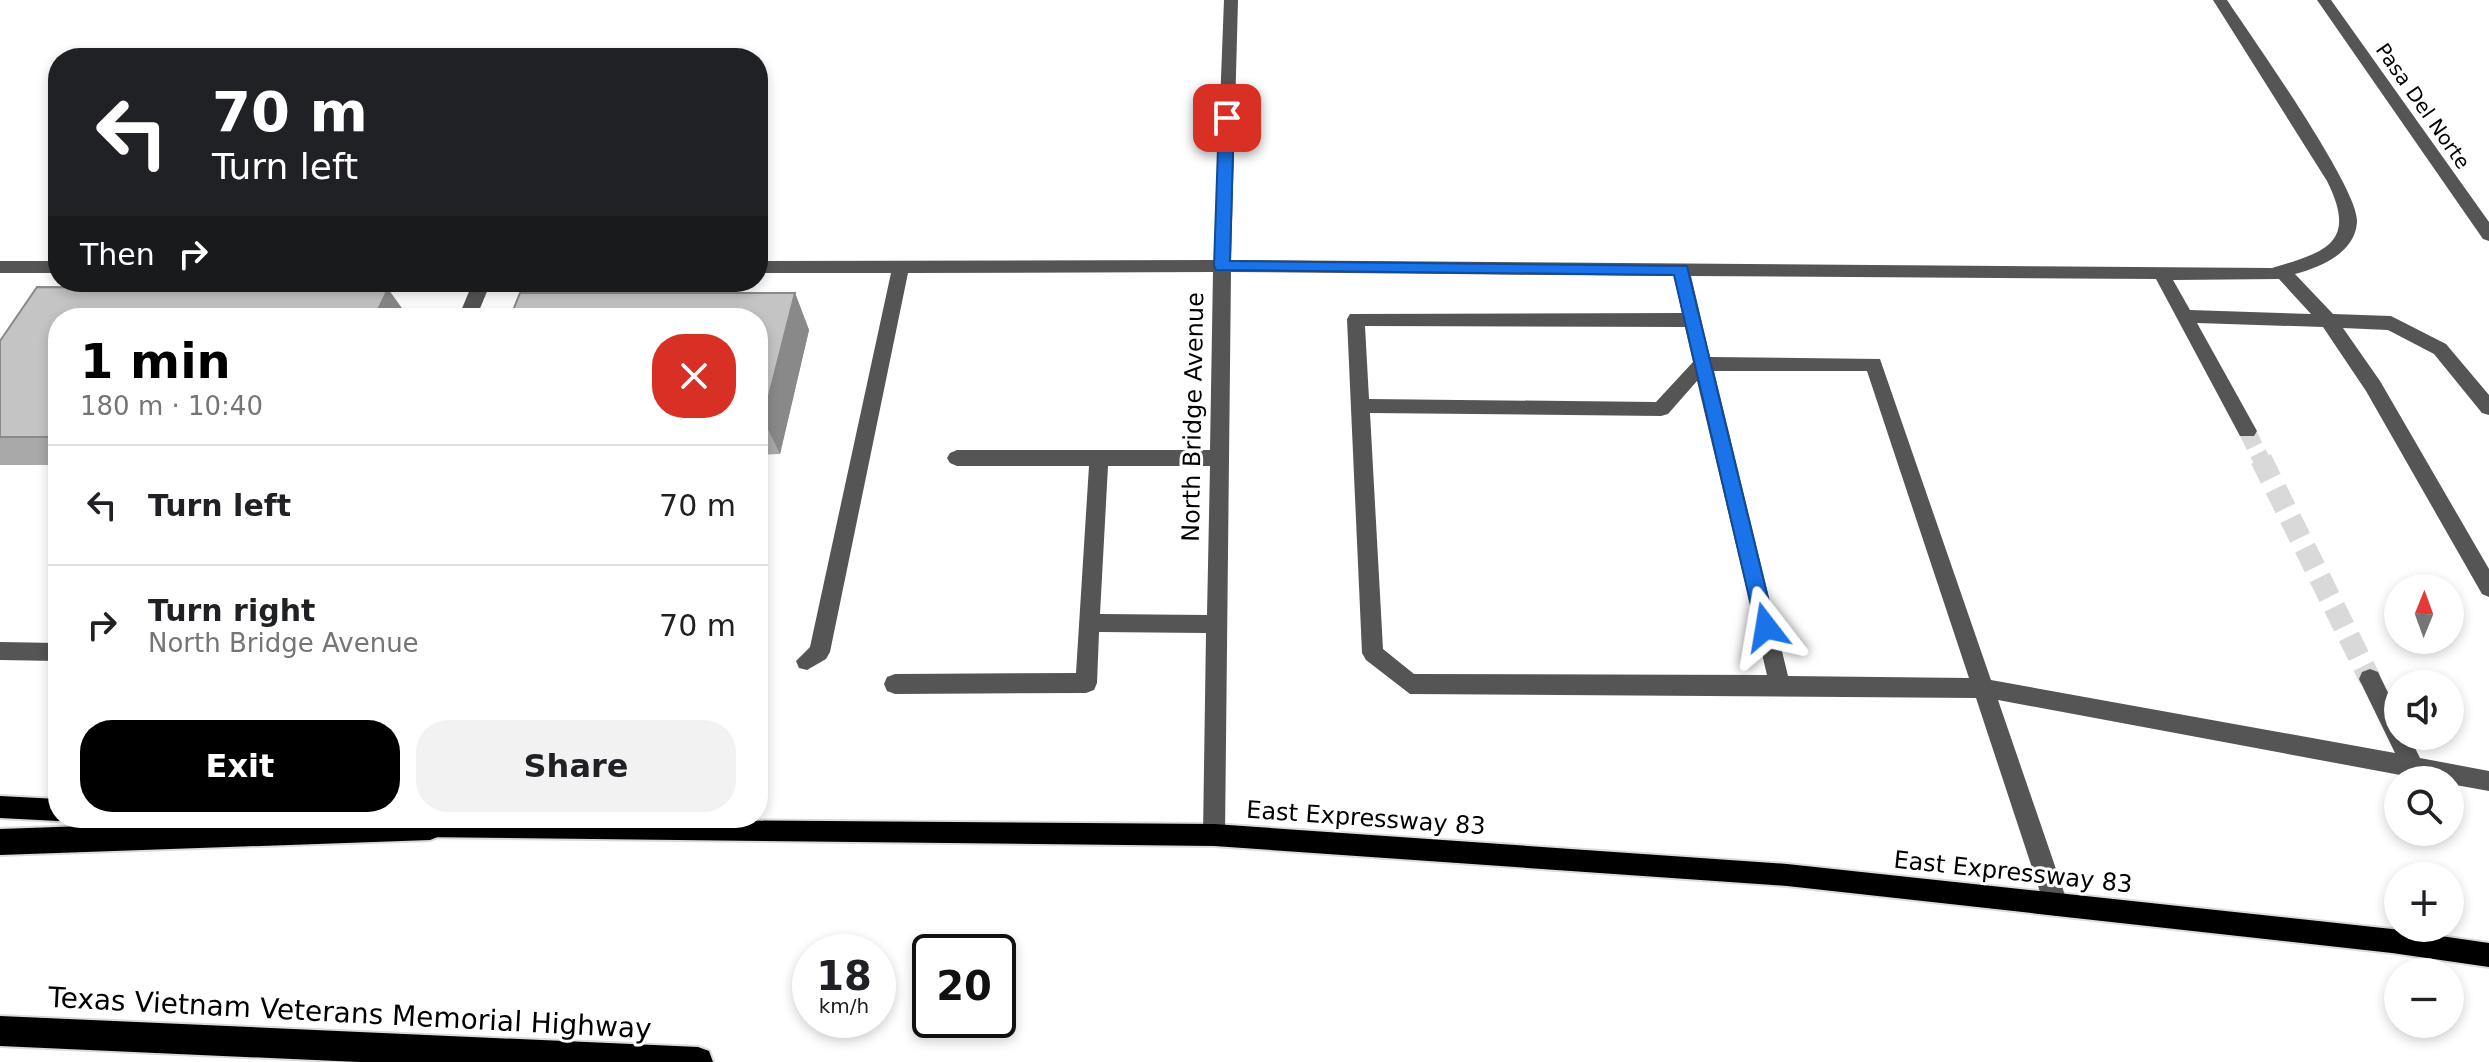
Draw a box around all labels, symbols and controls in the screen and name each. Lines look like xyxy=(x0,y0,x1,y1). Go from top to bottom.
street label: Pasa Del Norte xyxy=(2371,39,2475,173)
text: 70 m xyxy=(212,79,368,144)
icon: left xyxy=(80,80,184,184)
pin xyxy=(1193,84,1261,152)
icon: arrive xyxy=(1205,96,1249,140)
text: Turn left xyxy=(212,146,358,187)
icon: right xyxy=(171,232,215,276)
text: Then xyxy=(80,237,155,272)
street label: North Bridge Avenue xyxy=(1177,292,1209,542)
text: 1 min xyxy=(80,333,231,389)
button: close xyxy=(652,334,736,418)
text: 180 m · 10:40 xyxy=(80,391,263,421)
icon: left xyxy=(80,483,124,527)
text: Turn left xyxy=(148,488,291,523)
text: 70 m xyxy=(659,488,736,523)
north arrow xyxy=(2384,574,2464,654)
map controls xyxy=(2384,574,2464,1038)
position arrow xyxy=(1724,585,1808,669)
text: Turn right xyxy=(148,593,315,628)
icon: right xyxy=(80,603,124,647)
text: 70 m xyxy=(659,608,736,643)
text: North Bridge Avenue xyxy=(148,628,419,658)
button: sound xyxy=(2384,670,2464,750)
button: Exit xyxy=(80,720,400,812)
button: Share xyxy=(416,720,736,812)
button: search xyxy=(2384,766,2464,846)
street label: East Expressway 83 xyxy=(1245,796,1487,840)
street label: East Expressway 83 xyxy=(1892,846,2134,898)
button: + xyxy=(2384,862,2464,942)
speed limit sign: 20 xyxy=(912,934,1016,1038)
text: 18 xyxy=(816,953,872,999)
button: − xyxy=(2384,958,2464,1038)
street label: Texas Vietnam Veterans Memorial Highway xyxy=(46,981,653,1045)
text: km/h xyxy=(819,994,869,1018)

